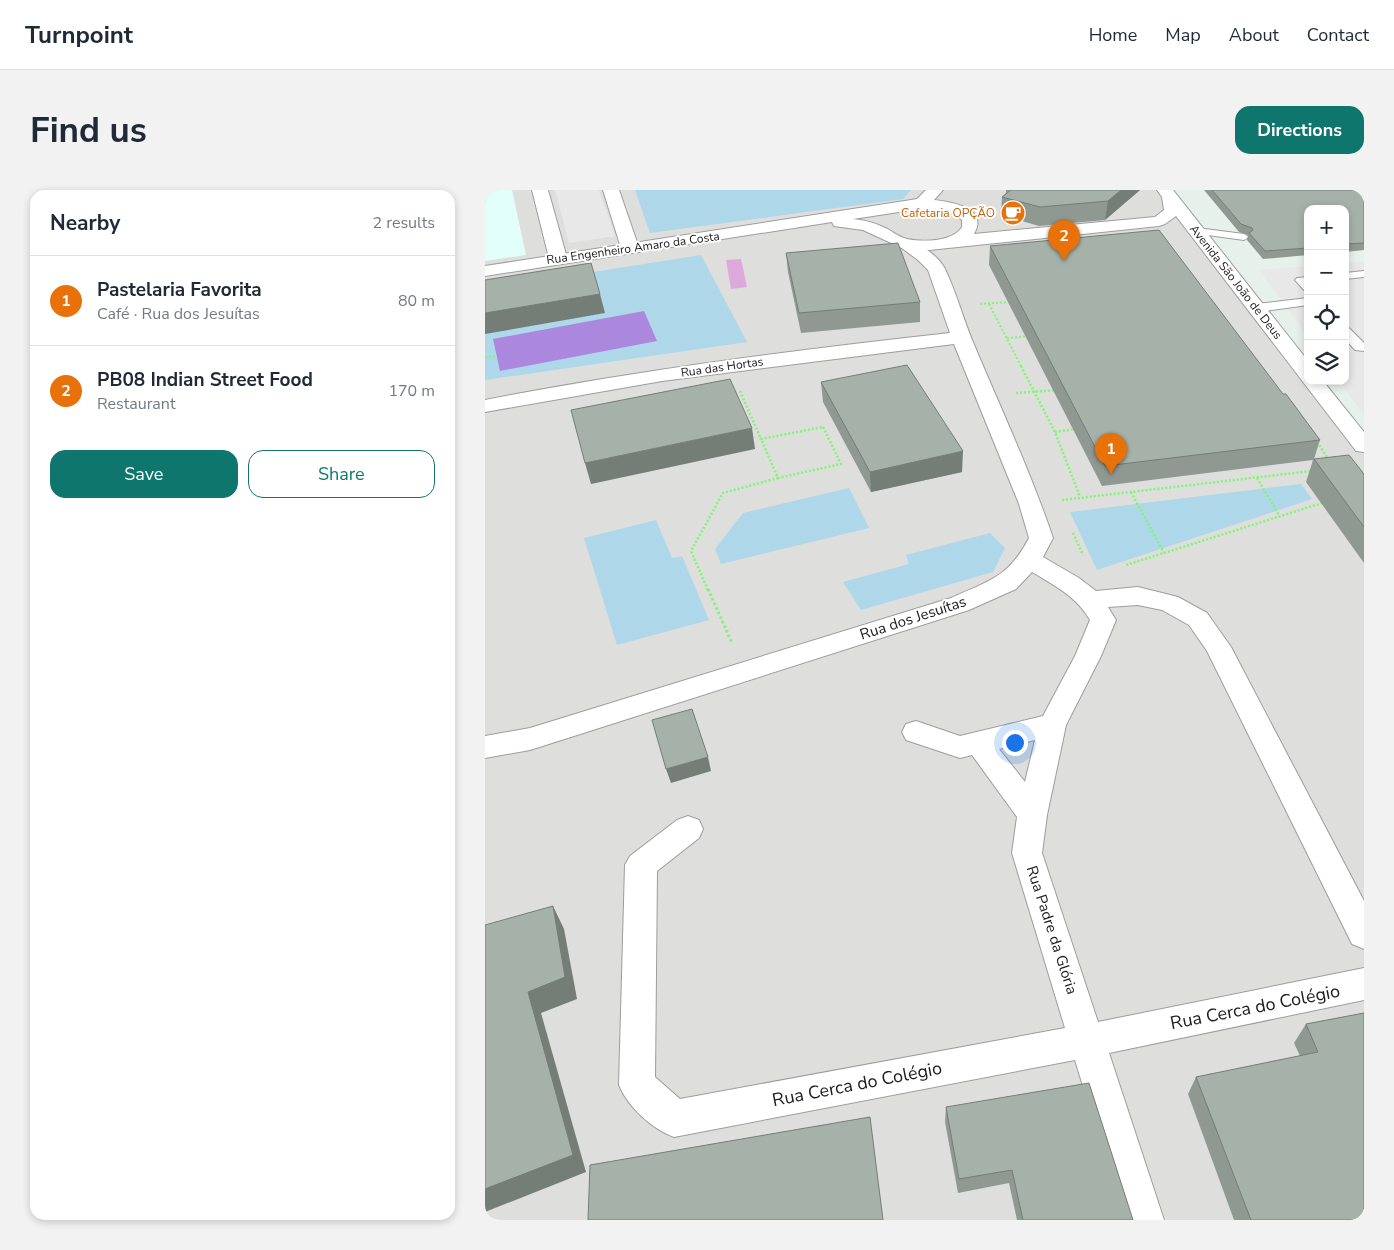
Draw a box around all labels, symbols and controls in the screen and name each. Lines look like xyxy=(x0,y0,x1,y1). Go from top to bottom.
text: Turnpoint xyxy=(25,19,133,51)
text: Home xyxy=(1089,23,1137,47)
text: Map xyxy=(1165,23,1201,47)
text: About xyxy=(1229,23,1279,47)
text: Contact xyxy=(1307,23,1369,47)
button: Directions xyxy=(1235,106,1364,154)
text: Find us xyxy=(30,107,147,154)
cafe icon: Cafetaria OPÇÃO xyxy=(1000,200,1026,226)
place label: Cafetaria OPÇÃO xyxy=(901,205,995,221)
map controls xyxy=(1304,205,1349,385)
button: + xyxy=(1304,205,1349,250)
text: Nearby xyxy=(50,209,120,237)
text: 2 results xyxy=(373,212,435,234)
pin: 2 xyxy=(1048,220,1080,261)
street label: Avenida São João de Deus xyxy=(1186,221,1286,343)
street label: Rua Engenheiro Amaro da Costa xyxy=(545,228,721,268)
button: − xyxy=(1304,250,1349,295)
text: Pastelaria Favorita xyxy=(97,277,262,303)
text: 1 xyxy=(61,290,71,312)
text: 80 m xyxy=(398,290,435,312)
button: locate xyxy=(1304,295,1349,340)
text: Café · Rua dos Jesuítas xyxy=(97,303,260,325)
button: layers xyxy=(1304,340,1349,385)
street label: Rua das Hortas xyxy=(680,353,765,381)
text: PB08 Indian Street Food xyxy=(97,367,313,393)
text: 2 xyxy=(61,380,71,402)
text: 170 m xyxy=(388,380,435,402)
text: Restaurant xyxy=(97,393,176,415)
pin: 1 xyxy=(1095,433,1127,474)
button: Save xyxy=(50,450,238,498)
button: Share xyxy=(248,450,435,498)
street label: Rua dos Jesuítas xyxy=(857,591,969,645)
your location xyxy=(1002,730,1028,756)
street label: Rua Padre da Glória xyxy=(1022,863,1082,997)
street label: Rua Cerca do Colégio xyxy=(1168,979,1342,1035)
street label: Rua Cerca do Colégio xyxy=(770,1056,944,1112)

